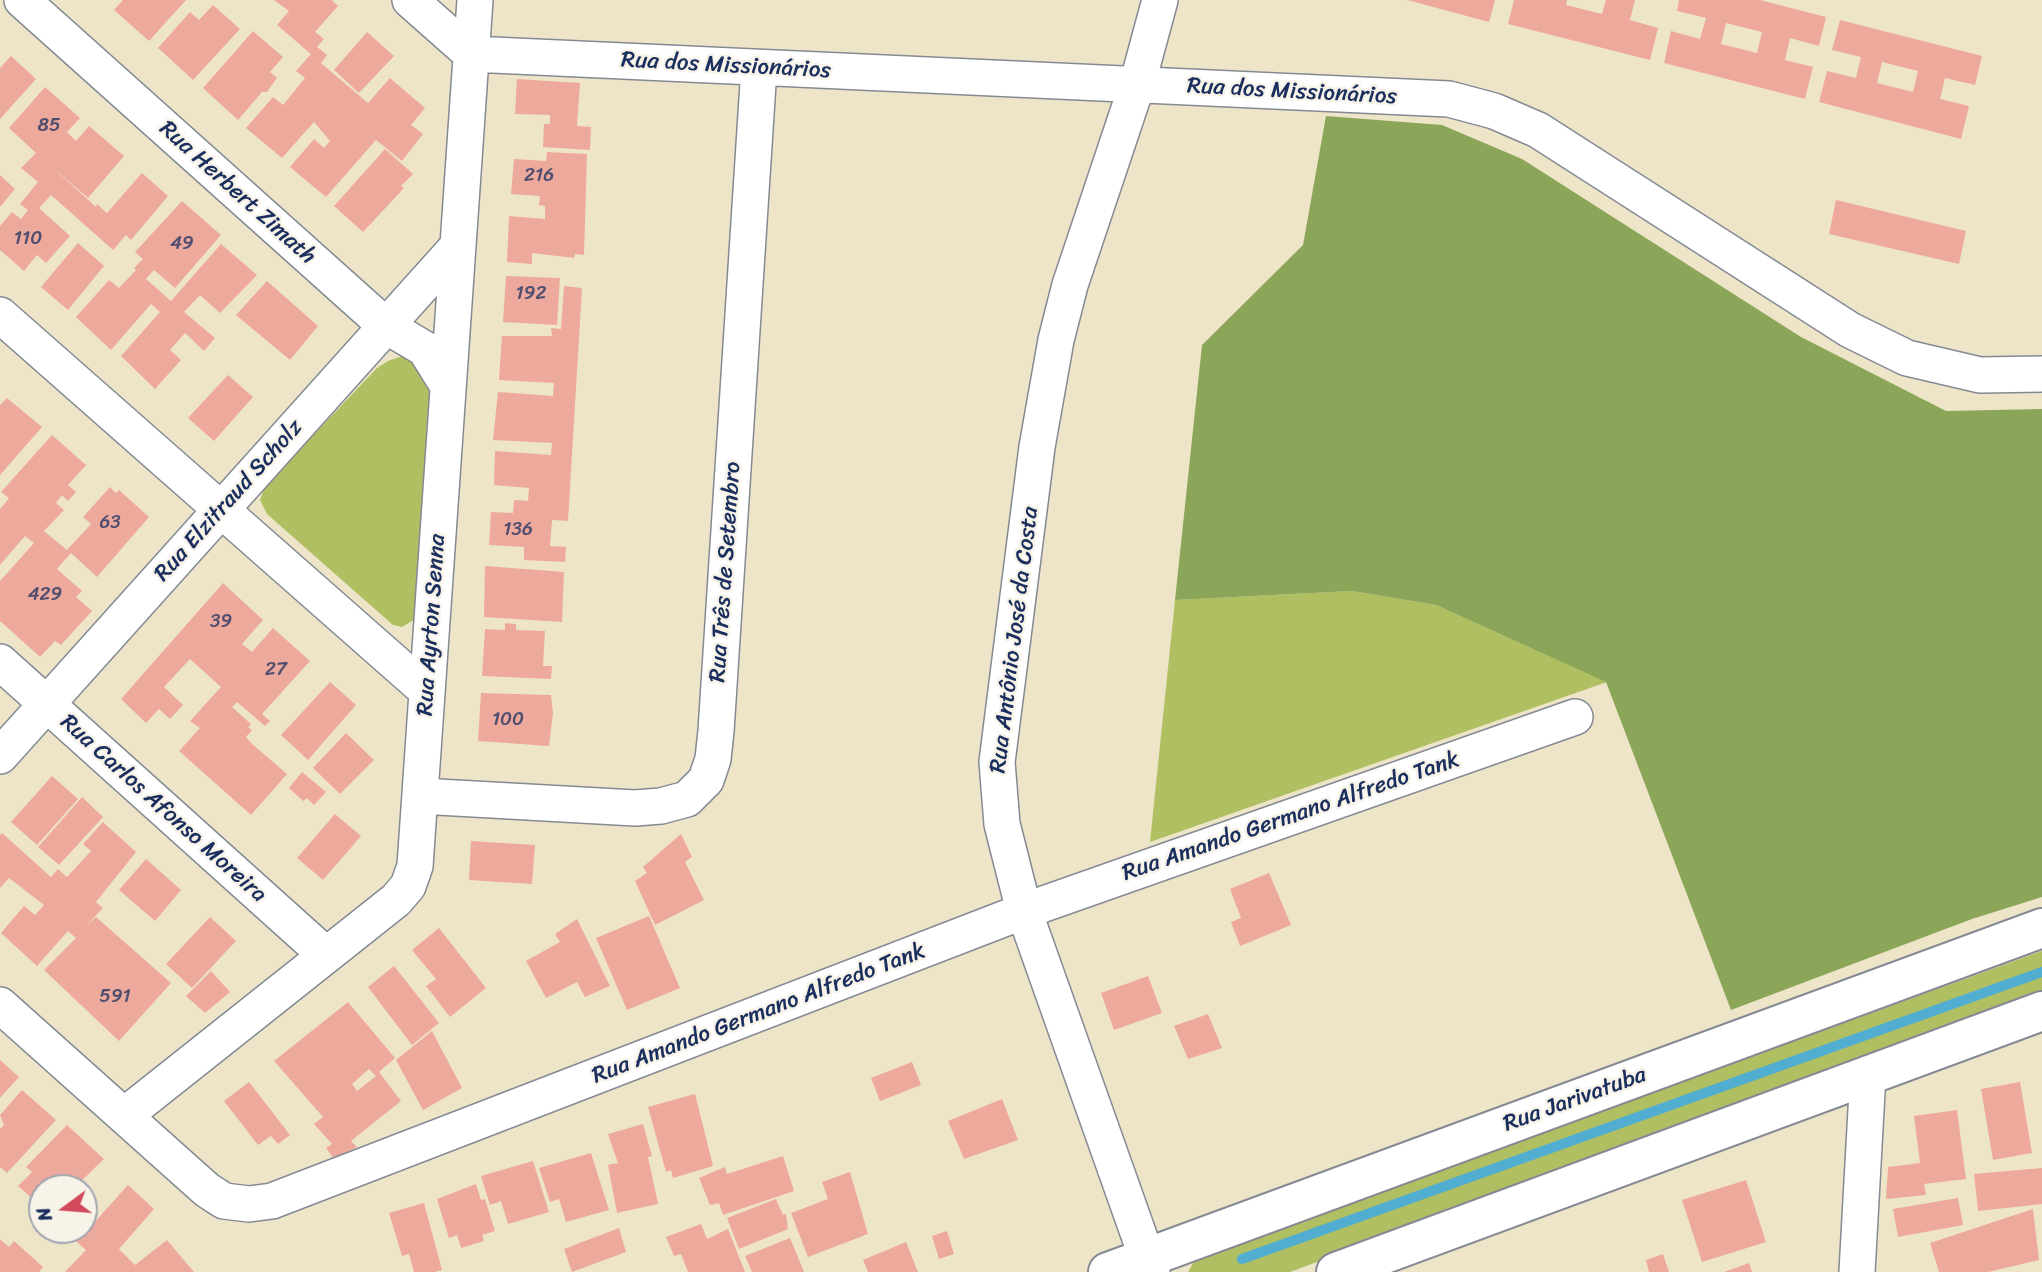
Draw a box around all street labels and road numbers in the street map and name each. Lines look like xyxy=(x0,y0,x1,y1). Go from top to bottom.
street label: Rua dos Missionários xyxy=(620,47,832,85)
street label: Rua dos Missionários xyxy=(1186,73,1398,111)
street label: Rua Herbert Zimath xyxy=(153,115,321,271)
street label: Rua Elzitraud Scholz xyxy=(149,414,309,588)
street label: Rua Três de Setembro xyxy=(705,461,747,683)
street label: Rua Antônio José da Costa xyxy=(985,505,1045,775)
street label: Rua Ayrton Senna xyxy=(412,533,452,717)
street label: Rua Carlos Afonso Moreira xyxy=(54,709,272,909)
street label: Rua Amando Germano Alfredo Tank xyxy=(1119,746,1463,888)
street label: Rua Amando Germano Alfredo Tank xyxy=(589,938,929,1090)
street label: Rua Jarivatuba xyxy=(1500,1061,1650,1139)

